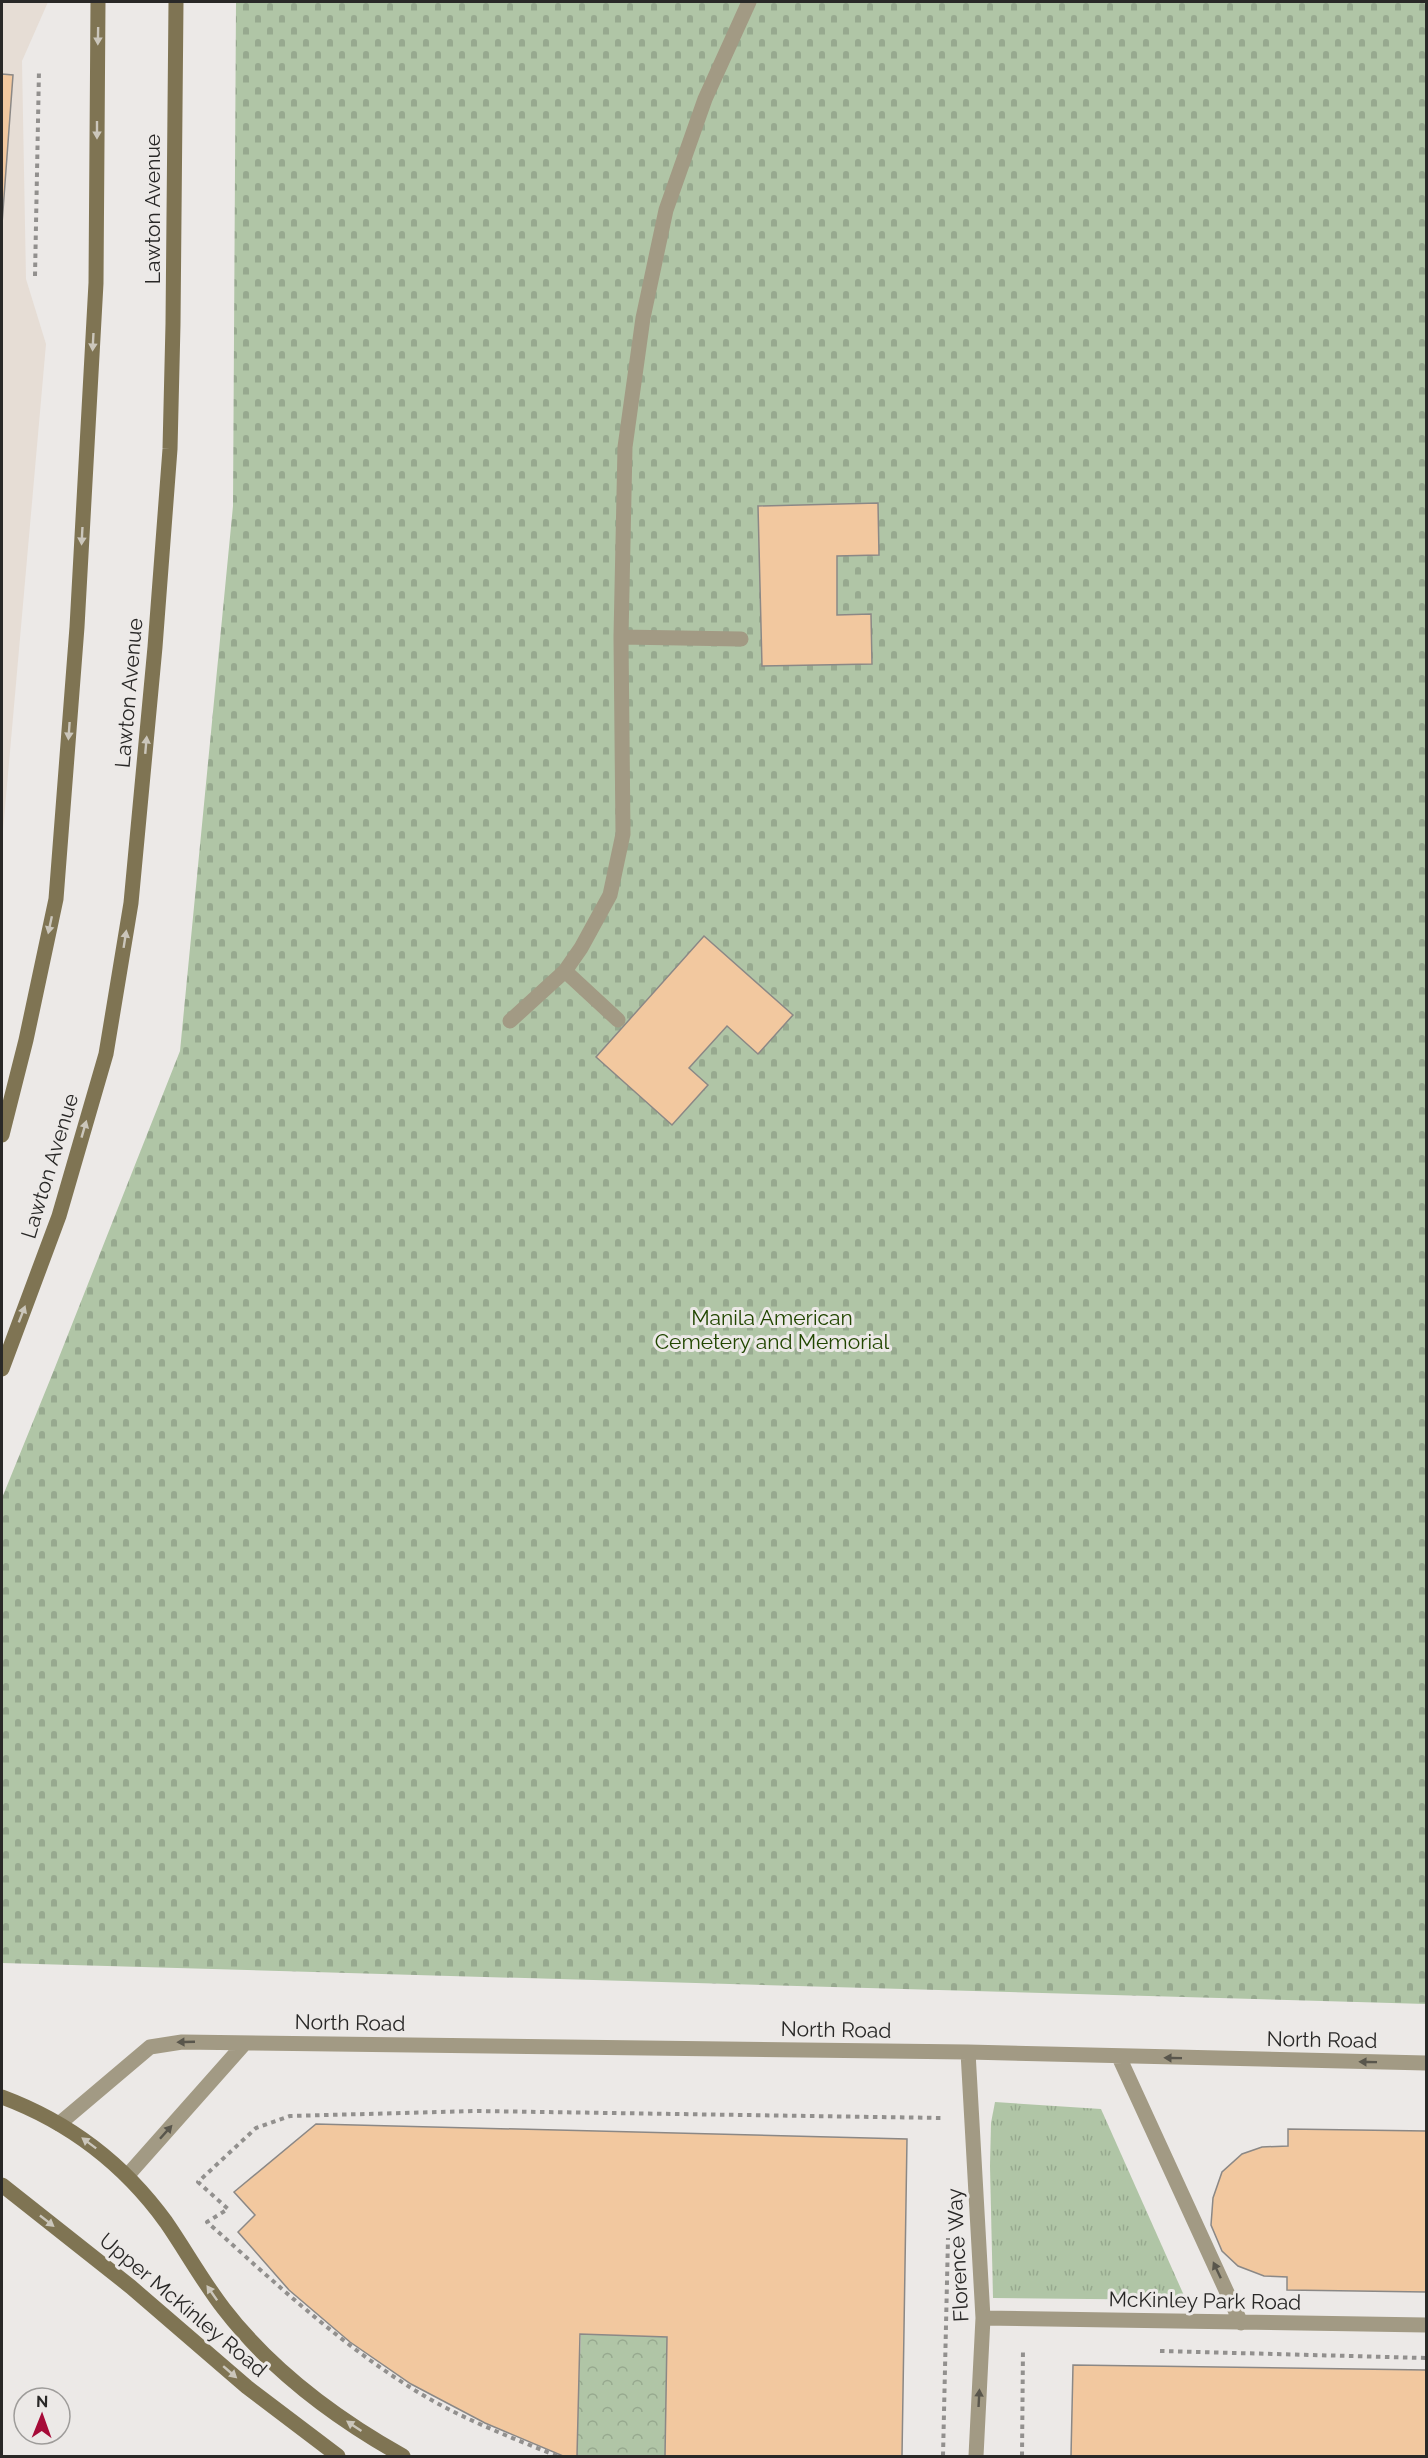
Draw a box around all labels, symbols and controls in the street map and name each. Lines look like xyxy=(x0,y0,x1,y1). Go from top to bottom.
one-way arrow xyxy=(93,27,103,46)
one-way arrow xyxy=(92,120,102,139)
street label: Lawton Avenue xyxy=(140,134,165,284)
one-way arrow xyxy=(88,332,97,351)
one-way arrow xyxy=(77,527,86,546)
street label: Lawton Avenue xyxy=(109,617,148,769)
one-way arrow xyxy=(64,721,74,740)
one-way arrow xyxy=(141,736,151,755)
one-way arrow xyxy=(45,916,55,934)
one-way arrow xyxy=(120,929,129,948)
street label: Lawton Avenue xyxy=(16,1090,83,1241)
one-way arrow xyxy=(80,1120,89,1138)
one-way arrow xyxy=(18,1305,27,1323)
park label: Manila American Cemetery and Memorial xyxy=(655,1305,890,1354)
street label: North Road xyxy=(294,2009,406,2036)
street label: North Road xyxy=(780,2016,892,2043)
street label: North Road xyxy=(1266,2026,1378,2053)
one-way arrow xyxy=(177,2038,196,2047)
one-way arrow xyxy=(1164,2053,1183,2063)
one-way arrow xyxy=(1359,2057,1378,2066)
one-way arrow xyxy=(159,2125,172,2140)
one-way arrow xyxy=(82,2137,98,2149)
street label: Florence Way xyxy=(942,2188,973,2323)
one-way arrow xyxy=(40,2215,55,2227)
street label: Upper McKinley Road xyxy=(95,2227,272,2382)
one-way arrow xyxy=(1212,2261,1221,2278)
one-way arrow xyxy=(207,2285,219,2300)
street label: McKinley Park Road xyxy=(1109,2286,1302,2315)
one-way arrow xyxy=(222,2366,238,2379)
north arrow xyxy=(12,2386,72,2446)
one-way arrow xyxy=(975,2389,984,2408)
text: N xyxy=(36,2392,49,2411)
one-way arrow xyxy=(345,2420,362,2431)

